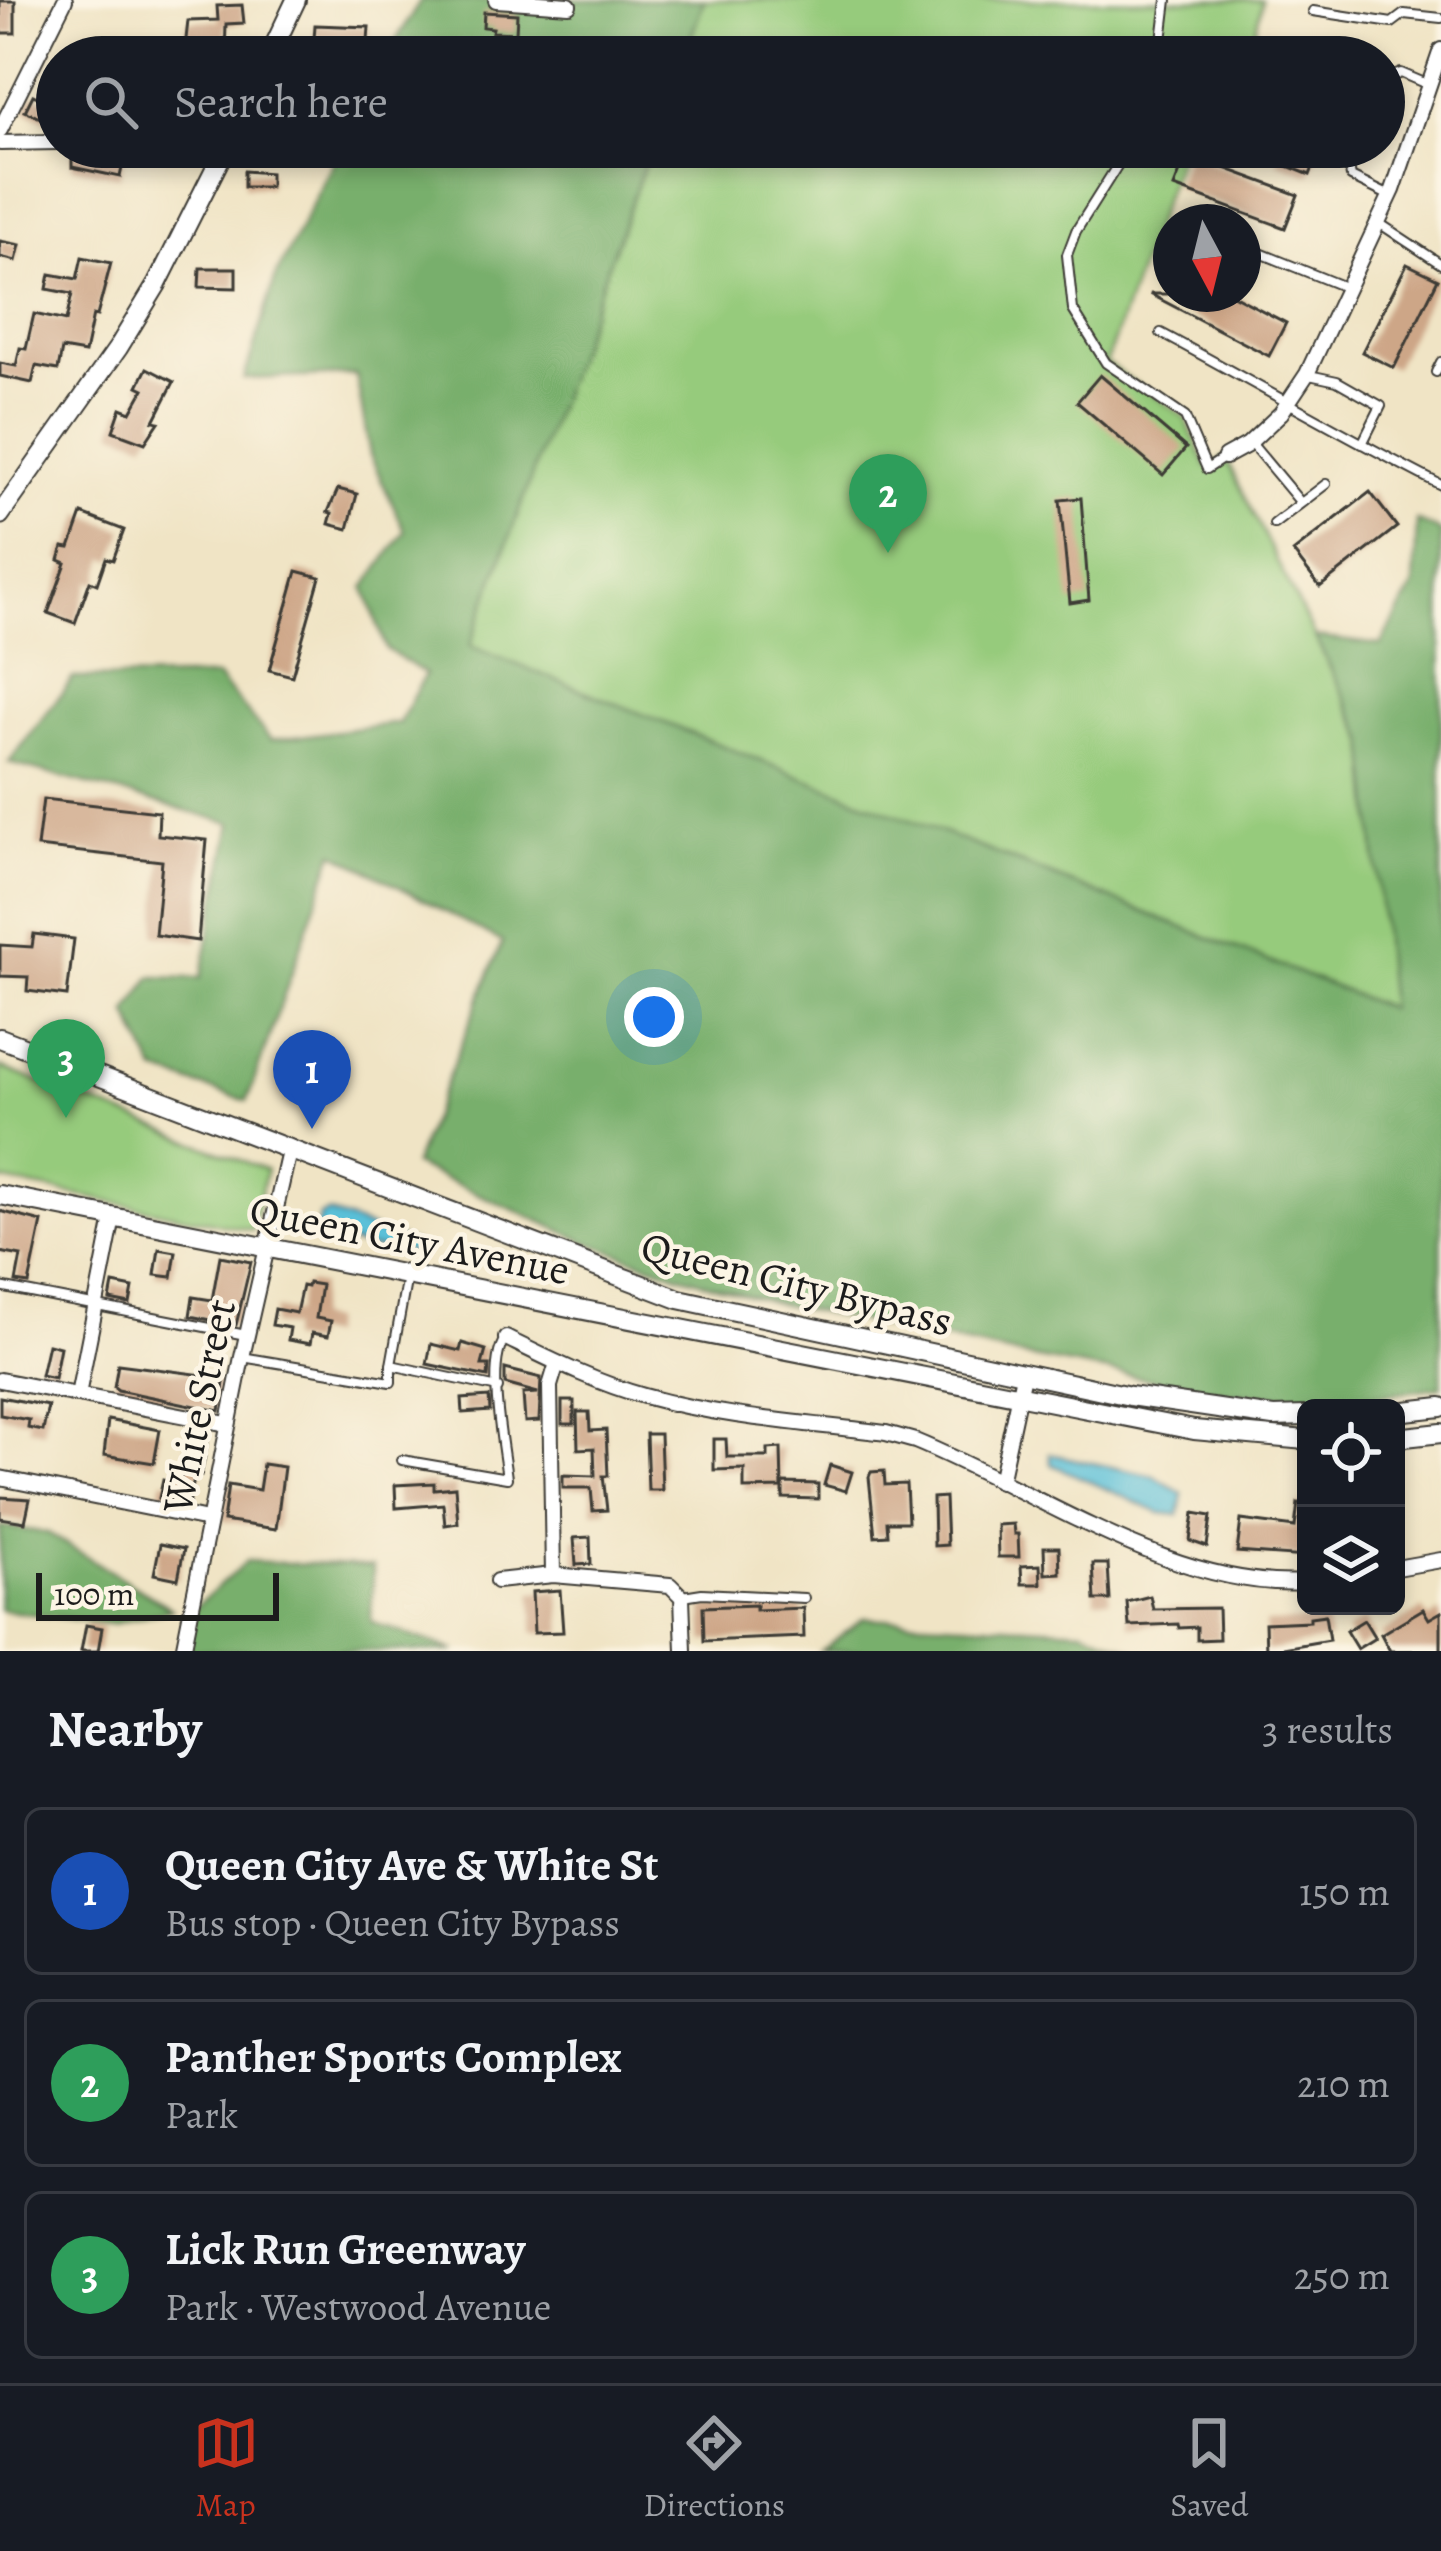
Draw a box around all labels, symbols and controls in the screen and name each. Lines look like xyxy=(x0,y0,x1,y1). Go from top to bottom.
search box xyxy=(36,36,1405,168)
icon: search xyxy=(78,69,144,135)
text: Search here xyxy=(174,71,388,133)
north arrow xyxy=(1153,204,1261,312)
pin: 2 xyxy=(849,454,927,553)
your location xyxy=(624,987,684,1047)
pin: 3 xyxy=(27,1019,105,1118)
pin: 1 xyxy=(273,1030,351,1129)
street label: Queen City Avenue xyxy=(245,1181,574,1298)
street label: Queen City Bypass xyxy=(636,1217,958,1350)
street label: White Street xyxy=(148,1294,249,1519)
map controls xyxy=(1297,1399,1405,1615)
button: locate xyxy=(1297,1399,1405,1507)
button: layers xyxy=(1297,1507,1405,1615)
scale bar xyxy=(36,1567,279,1620)
text: 100 m xyxy=(54,1571,134,1616)
text: Nearby xyxy=(48,1694,202,1764)
text: 3 results xyxy=(1262,1703,1393,1756)
text: Queen City Ave & White St xyxy=(165,1834,658,1896)
text: 1 xyxy=(83,1865,97,1918)
text: 150 m xyxy=(1299,1865,1390,1918)
text: Bus stop · Queen City Bypass xyxy=(165,1896,620,1949)
text: Panther Sports Complex xyxy=(165,2026,621,2088)
text: 2 xyxy=(81,2057,99,2110)
text: 210 m xyxy=(1297,2057,1390,2110)
text: Park xyxy=(165,2088,238,2141)
text: Lick Run Greenway xyxy=(165,2218,525,2280)
text: 3 xyxy=(82,2249,98,2302)
text: 250 m xyxy=(1294,2249,1390,2302)
text: Park · Westwood Avenue xyxy=(165,2280,551,2333)
tab: Map xyxy=(193,2410,259,2527)
tab: Directions xyxy=(644,2410,785,2527)
tab: Saved xyxy=(1170,2410,1248,2527)

